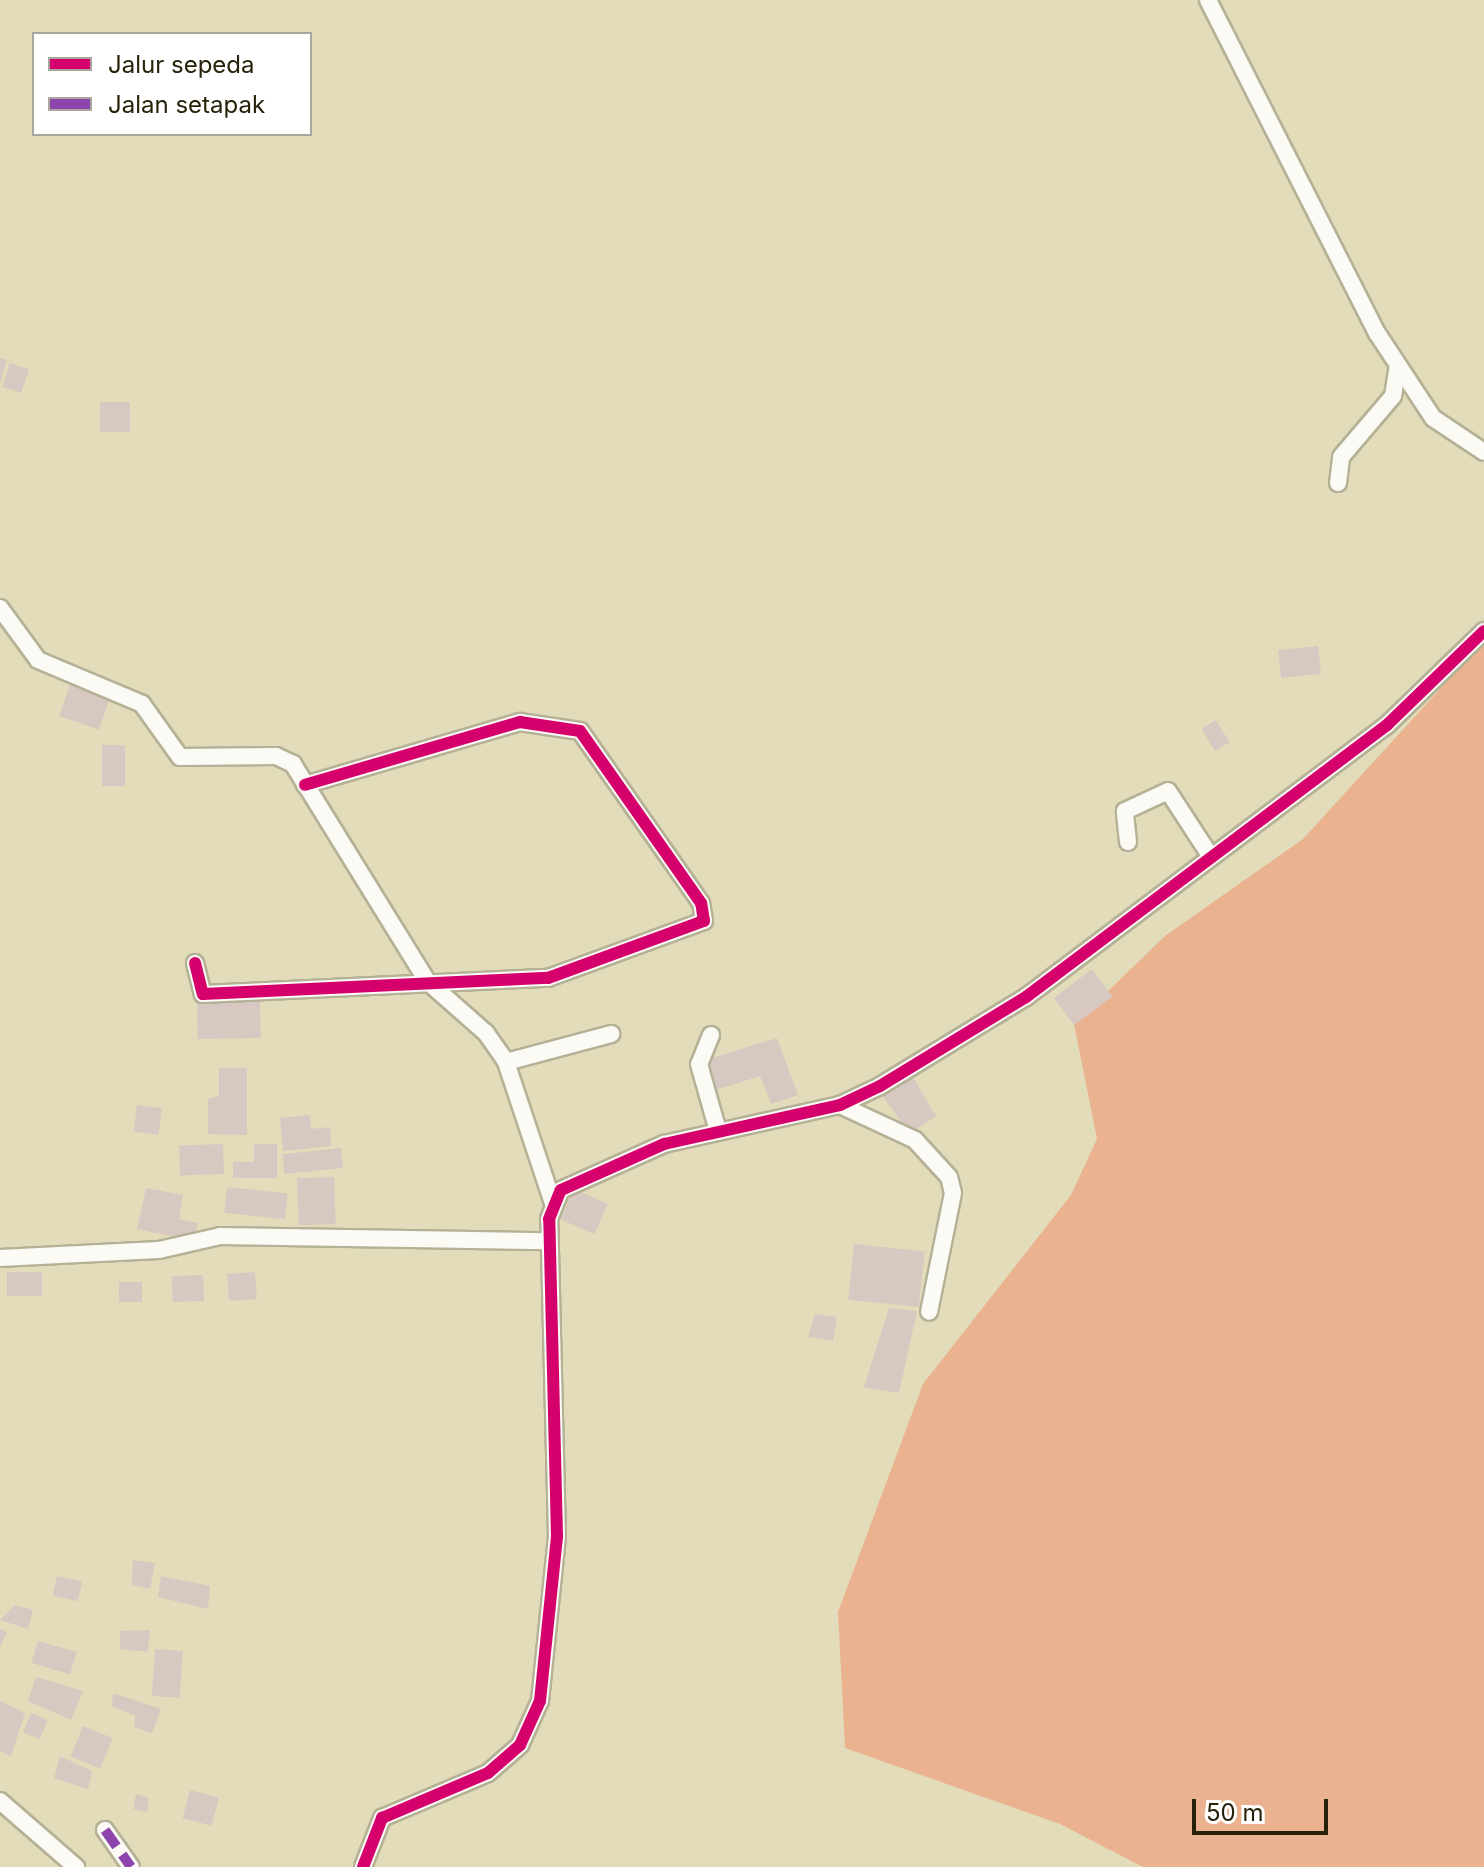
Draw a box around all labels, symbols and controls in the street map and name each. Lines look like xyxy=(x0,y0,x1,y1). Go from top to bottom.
legend xyxy=(32,32,312,136)
text: Jalur sepeda xyxy=(108,50,254,79)
text: Jalan setapak xyxy=(108,90,265,119)
scale bar xyxy=(1196,1783,1332,1833)
text: 50 m xyxy=(1206,1798,1264,1827)

